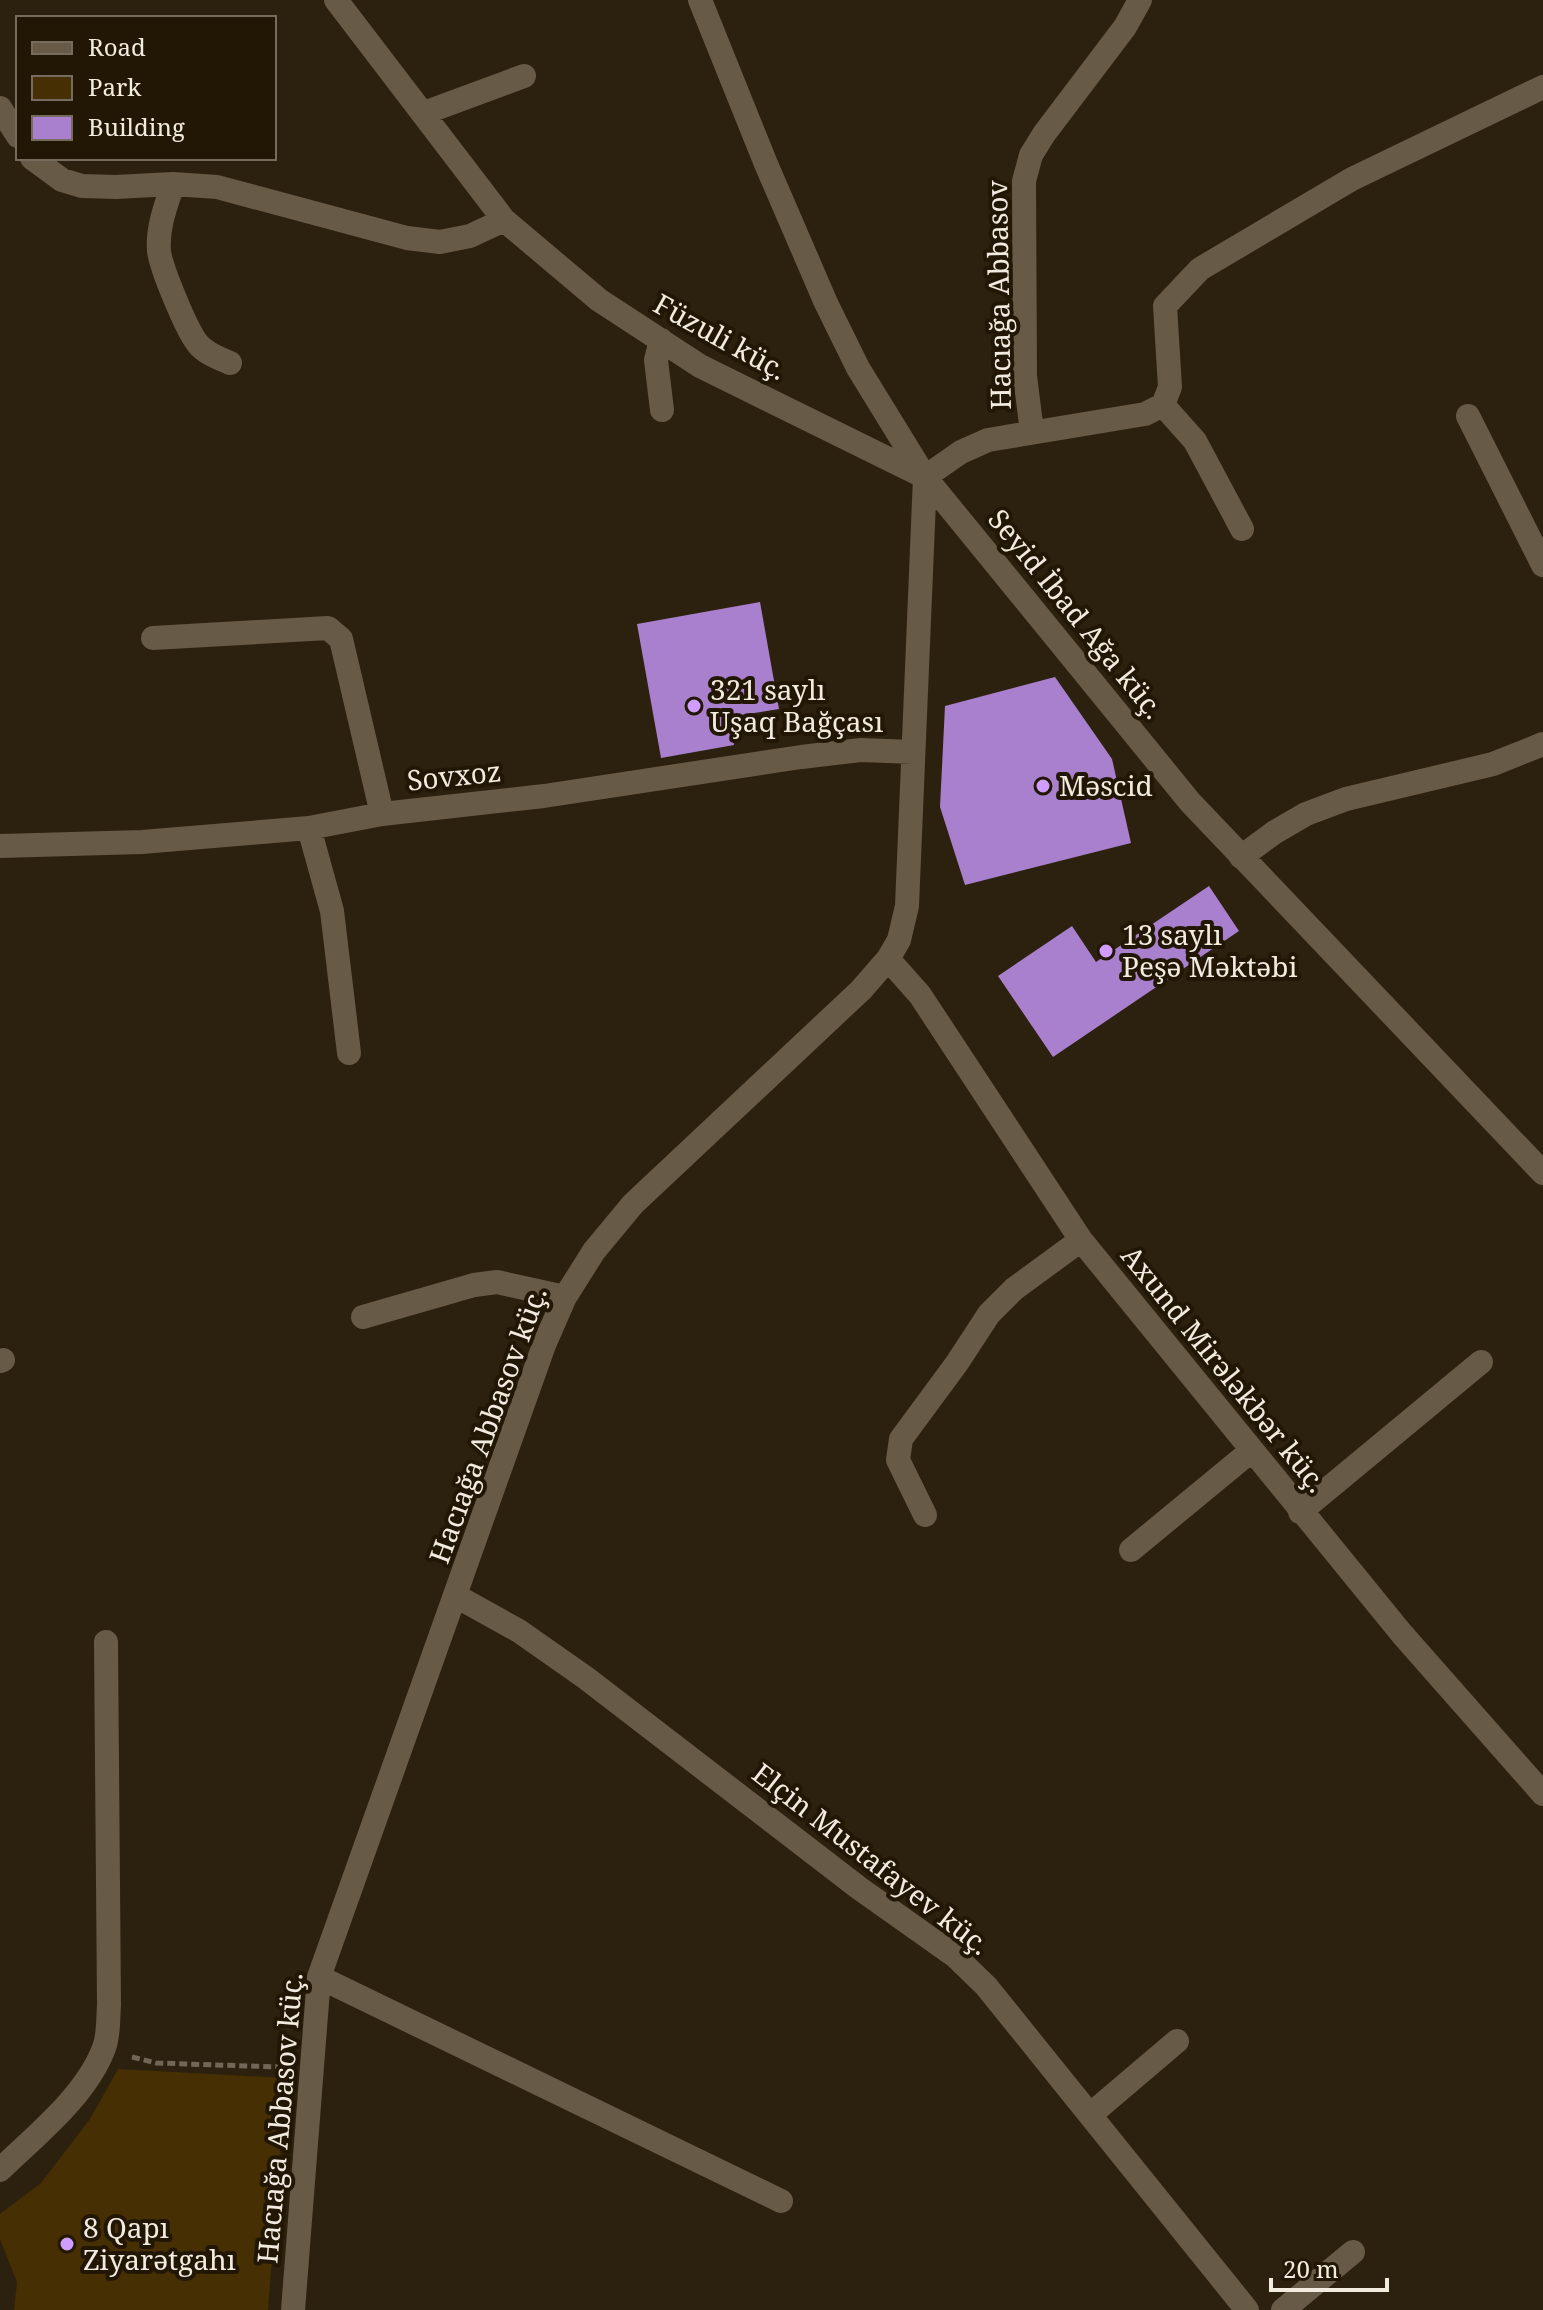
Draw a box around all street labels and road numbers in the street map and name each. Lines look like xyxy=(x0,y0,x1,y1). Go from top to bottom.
street label: Hacıağa Abbasov xyxy=(977,179,1019,410)
street label: Füzuli küç. xyxy=(647,284,794,388)
street label: Seyid İbad Ağa küç. xyxy=(980,501,1173,726)
street label: Sovxoz xyxy=(405,751,503,799)
street label: Axund Mirələkbər küç. xyxy=(1113,1237,1336,1500)
street label: Hacıağa Abbasov küç. xyxy=(419,1281,555,1568)
street label: Elçin Mustafayev küç. xyxy=(745,1754,998,1963)
street label: Hacıağa Abbasov küç. xyxy=(247,1971,311,2265)

